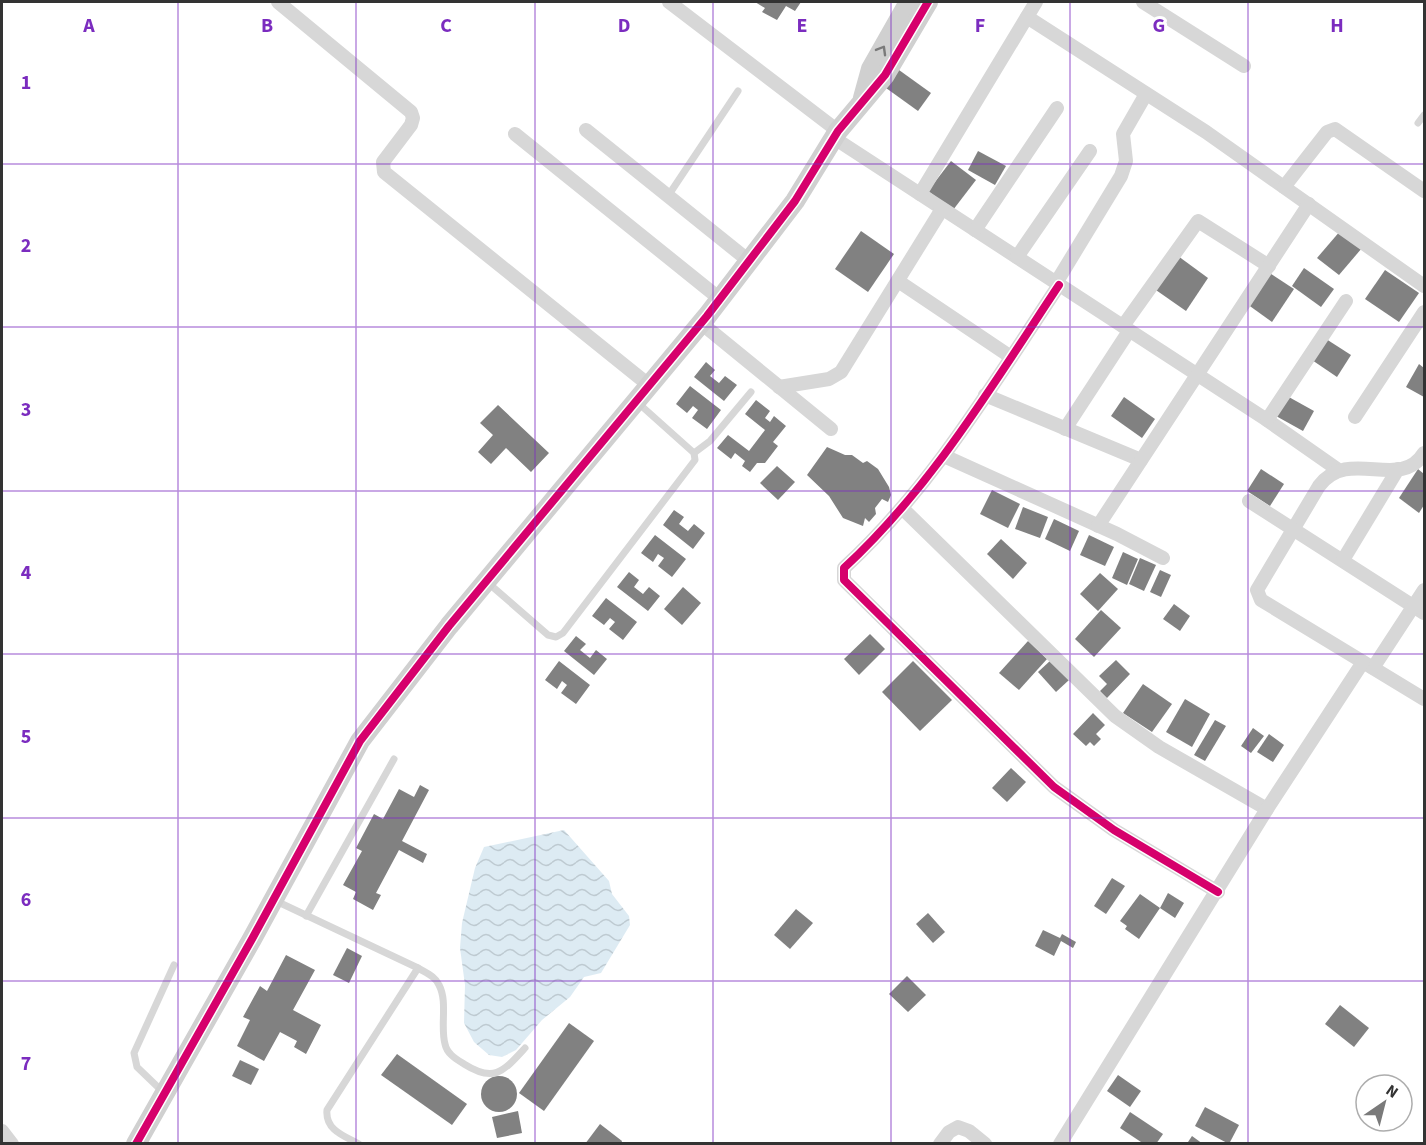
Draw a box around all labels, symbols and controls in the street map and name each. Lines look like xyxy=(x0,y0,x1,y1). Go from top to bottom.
text: A xyxy=(82,12,95,40)
text: B xyxy=(261,12,273,40)
text: C xyxy=(440,12,452,40)
text: D xyxy=(618,12,630,40)
text: E xyxy=(797,12,807,40)
text: F xyxy=(975,12,985,40)
text: G xyxy=(1153,12,1165,40)
text: H xyxy=(1330,12,1344,40)
one-way arrow xyxy=(875,46,886,56)
text: 1 xyxy=(21,69,31,97)
text: 2 xyxy=(21,232,31,260)
text: 3 xyxy=(21,396,31,424)
text: 4 xyxy=(21,559,32,587)
text: 5 xyxy=(21,723,31,751)
text: 6 xyxy=(21,886,31,914)
text: 7 xyxy=(21,1050,31,1078)
north arrow xyxy=(1354,1073,1414,1133)
text: N xyxy=(1381,1079,1403,1104)

